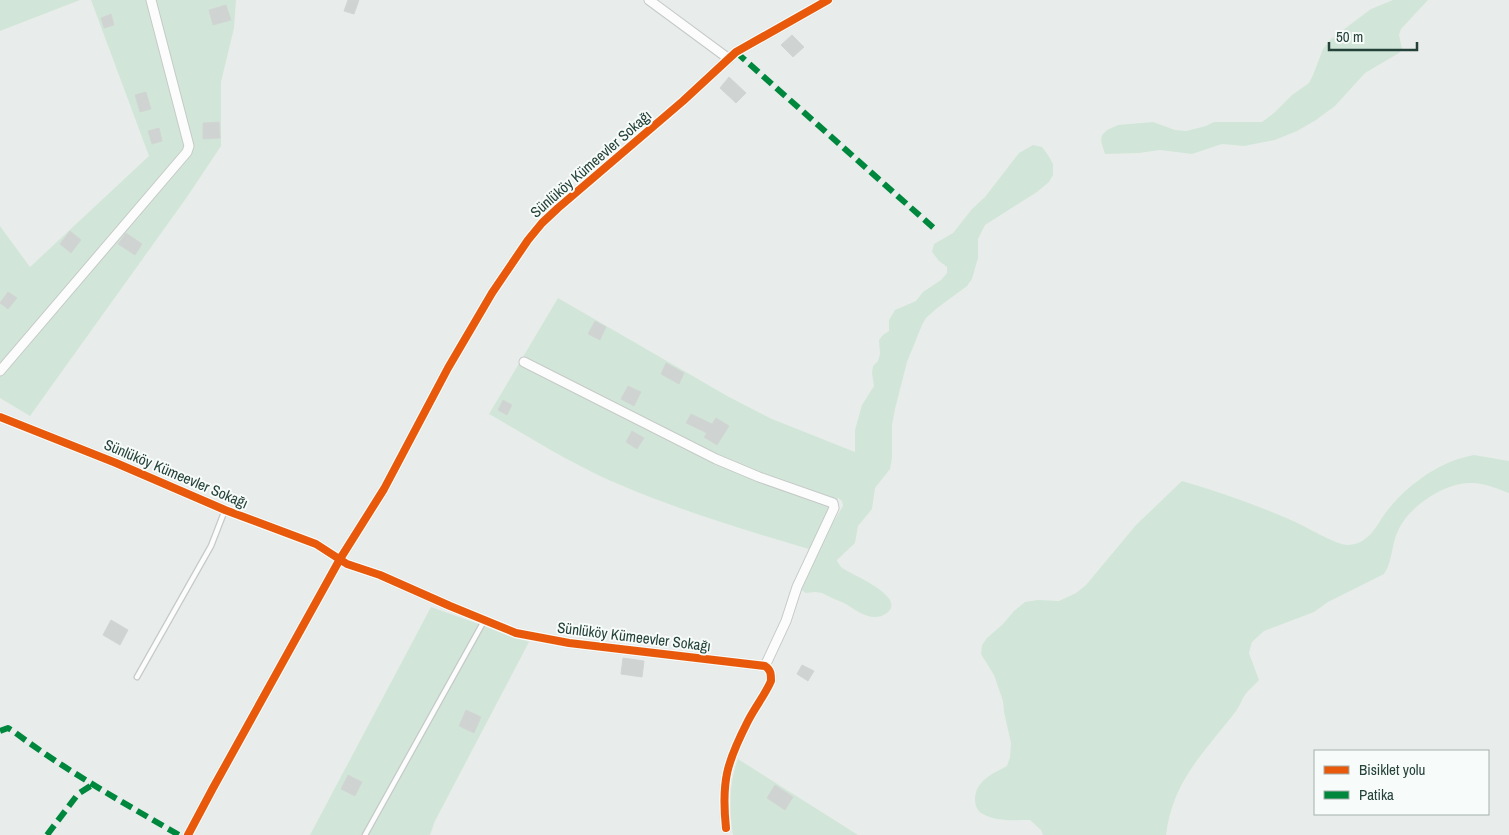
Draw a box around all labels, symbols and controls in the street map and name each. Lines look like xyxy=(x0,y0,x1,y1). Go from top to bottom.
scale bar xyxy=(1329,20,1416,52)
text: 50 m xyxy=(1336,26,1363,47)
street label: Sünlüköy Kümeevler Sokağı xyxy=(525,105,656,222)
street label: Sünlüköy Kümeevler Sokağı xyxy=(101,434,251,513)
street label: Sünlüköy Kümeevler Sokağı xyxy=(556,617,712,656)
legend xyxy=(1314,750,1489,815)
text: Bisiklet yolu xyxy=(1359,759,1425,780)
text: Patika xyxy=(1359,784,1394,805)

